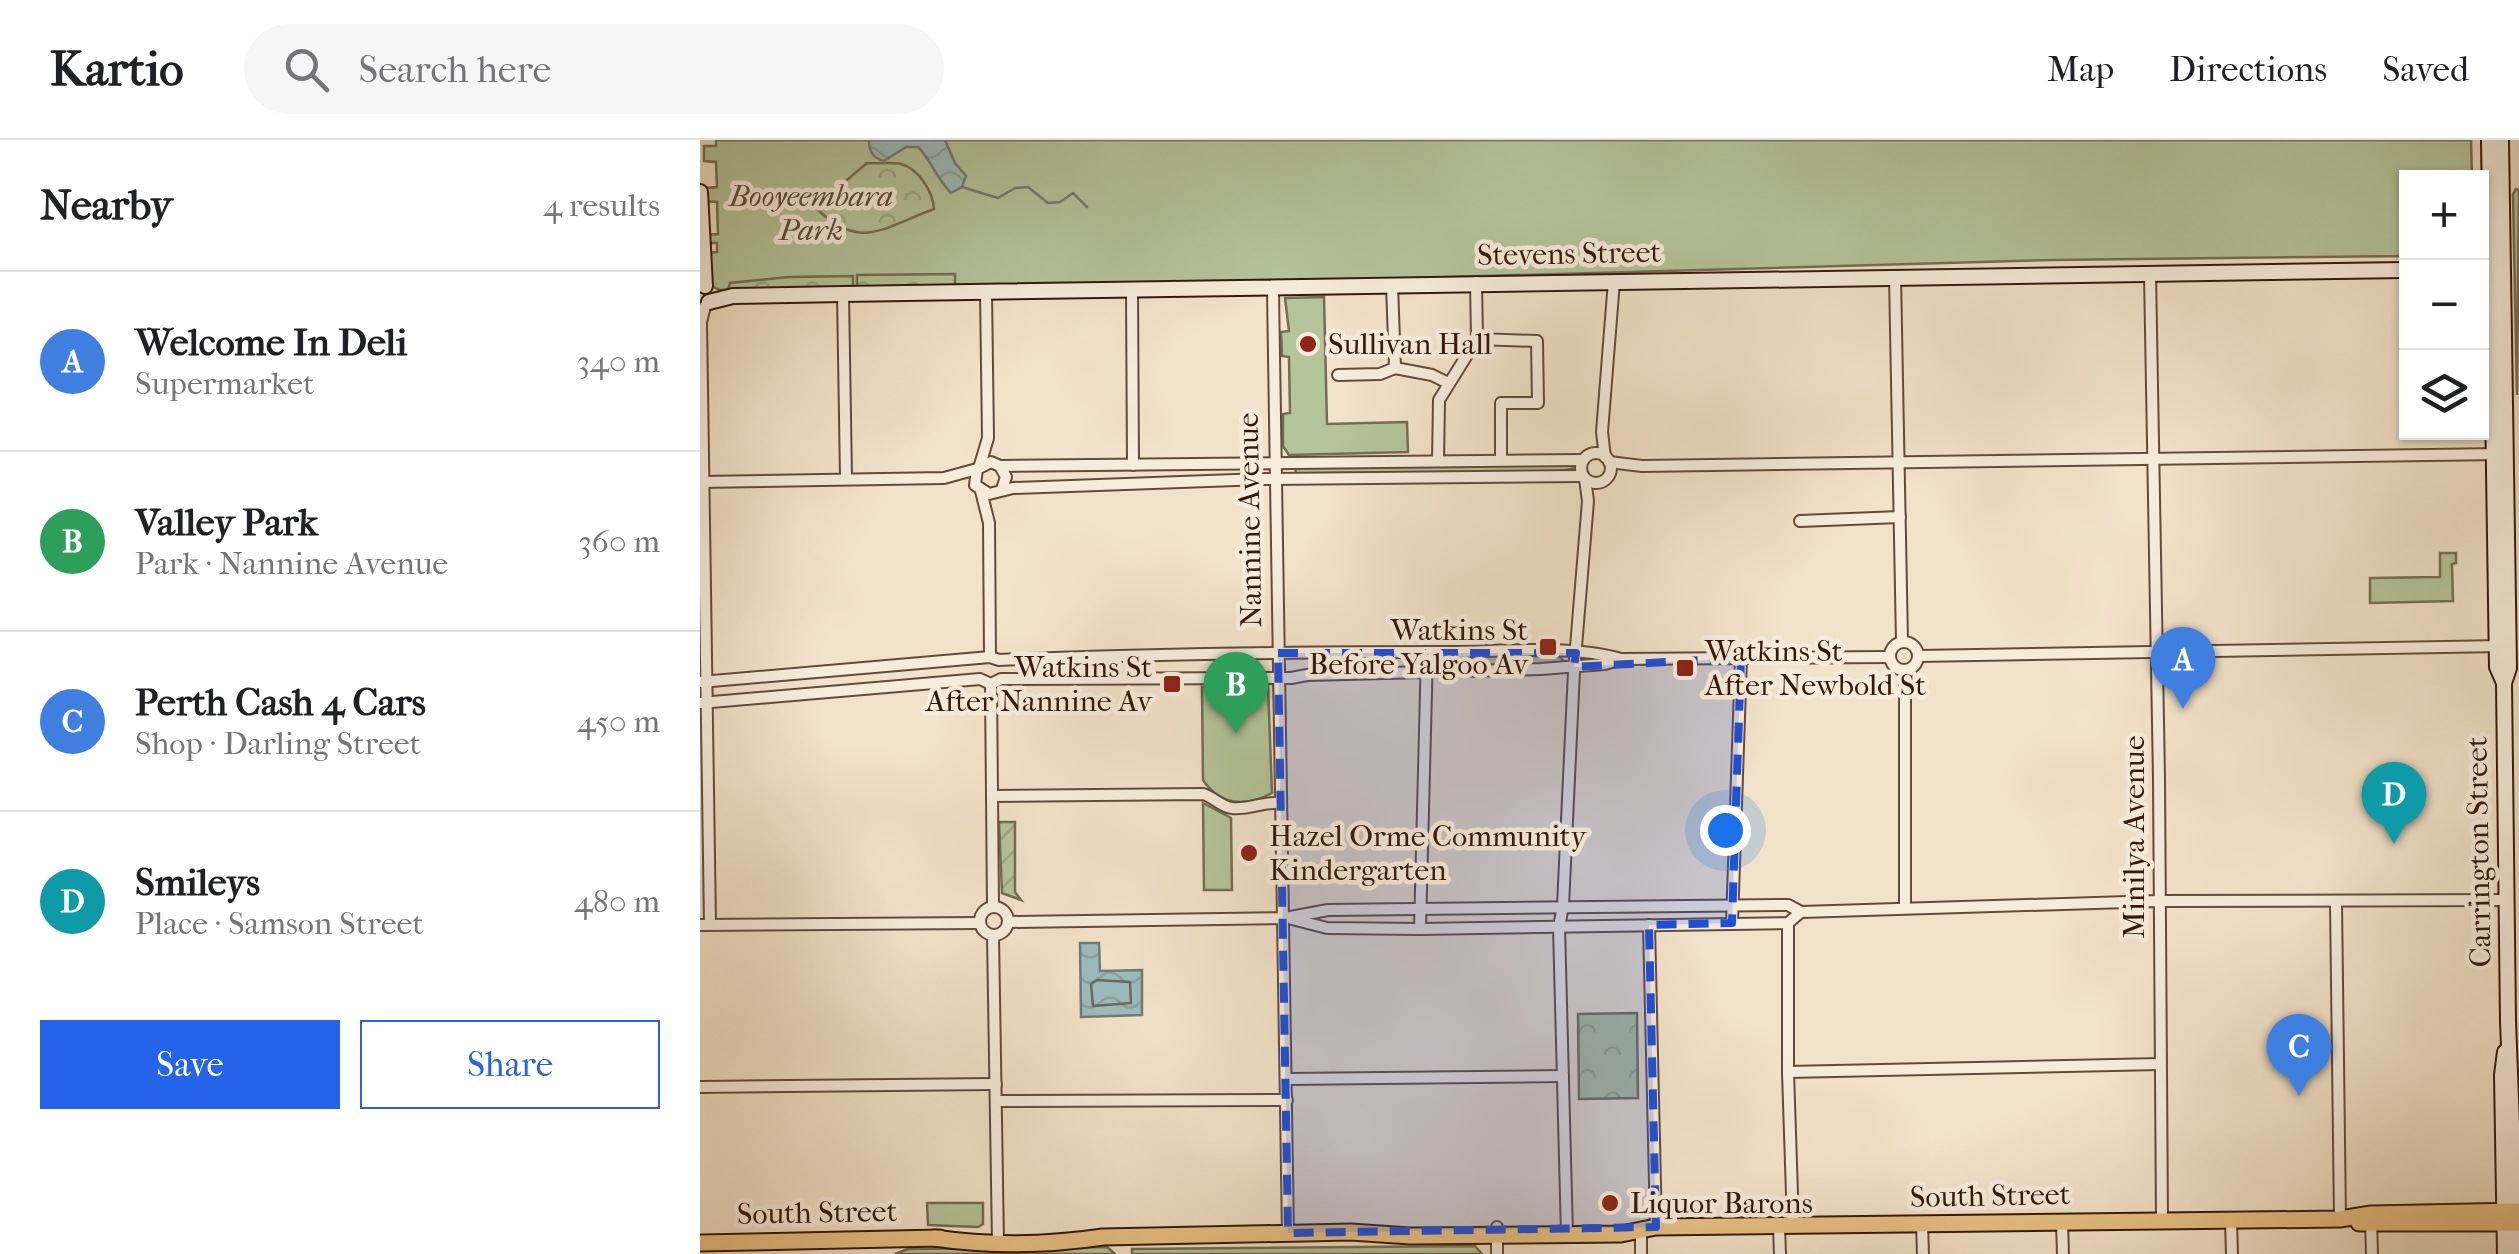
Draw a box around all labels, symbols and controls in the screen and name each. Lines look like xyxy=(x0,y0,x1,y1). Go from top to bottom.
search box xyxy=(244,24,944,114)
text: Kartio xyxy=(50,41,184,97)
icon: search xyxy=(279,42,334,97)
text: Search here xyxy=(359,47,551,92)
text: Map xyxy=(2047,49,2114,90)
text: Directions xyxy=(2169,49,2327,90)
text: Saved xyxy=(2382,49,2469,90)
map controls xyxy=(2399,170,2489,440)
button: + xyxy=(2399,170,2489,260)
park label: Booyeembara Park xyxy=(727,179,893,248)
text: Nearby xyxy=(40,181,172,230)
text: 4 results xyxy=(543,187,660,224)
street label: Stevens Street xyxy=(1477,235,1662,273)
button: − xyxy=(2399,260,2489,350)
text: Welcome In Deli xyxy=(135,320,407,365)
place label: Sullivan Hall xyxy=(1328,327,1492,362)
marker: Sullivan Hall xyxy=(1297,333,1319,355)
text: A xyxy=(62,343,83,380)
text: 340 m xyxy=(577,343,660,380)
button: layers xyxy=(2399,350,2489,440)
text: Supermarket xyxy=(135,365,314,402)
street label: Nannine Avenue xyxy=(1231,412,1269,628)
text: Valley Park xyxy=(135,500,318,545)
text: B xyxy=(62,523,83,560)
text: 360 m xyxy=(578,523,660,560)
text: Park · Nannine Avenue xyxy=(135,545,448,582)
place label: Watkins St Before Yalgoo Av xyxy=(1309,613,1529,682)
pin: A xyxy=(2150,626,2216,709)
place label: Watkins St After Newbold St xyxy=(1704,634,1926,703)
marker: Watkins St Before Yalgoo Av xyxy=(1537,636,1559,658)
place label: Watkins St After Nannine Av xyxy=(925,650,1153,719)
pin: B xyxy=(1204,652,1268,734)
marker: Watkins St After Newbold St xyxy=(1674,657,1696,679)
marker: Watkins St After Nannine Av xyxy=(1161,673,1183,695)
text: Perth Cash 4 Cars xyxy=(135,680,426,725)
text: C xyxy=(62,703,83,740)
text: 450 m xyxy=(577,703,660,740)
text: Shop · Darling Street xyxy=(135,725,421,762)
street label: Minilya Avenue xyxy=(2117,735,2152,939)
street label: Carrington Street xyxy=(2459,736,2499,968)
pin: D xyxy=(2362,762,2426,844)
your location xyxy=(1700,805,1751,856)
place label: Hazel Orme Community Kindergarten xyxy=(1269,819,1588,888)
marker: Hazel Orme Community Kindergarten xyxy=(1238,842,1260,864)
text: Smileys xyxy=(135,860,260,905)
text: D xyxy=(60,883,85,920)
text: 480 m xyxy=(574,883,660,920)
text: Place · Samson Street xyxy=(135,905,424,942)
pin: C xyxy=(2266,1014,2332,1096)
button: Save xyxy=(40,1020,340,1109)
button: Share xyxy=(360,1020,660,1109)
street label: South Street xyxy=(1909,1177,2071,1215)
place label: Liquor Barons xyxy=(1630,1186,1813,1221)
marker: Liquor Barons xyxy=(1599,1192,1621,1214)
street label: South Street xyxy=(736,1194,898,1232)

